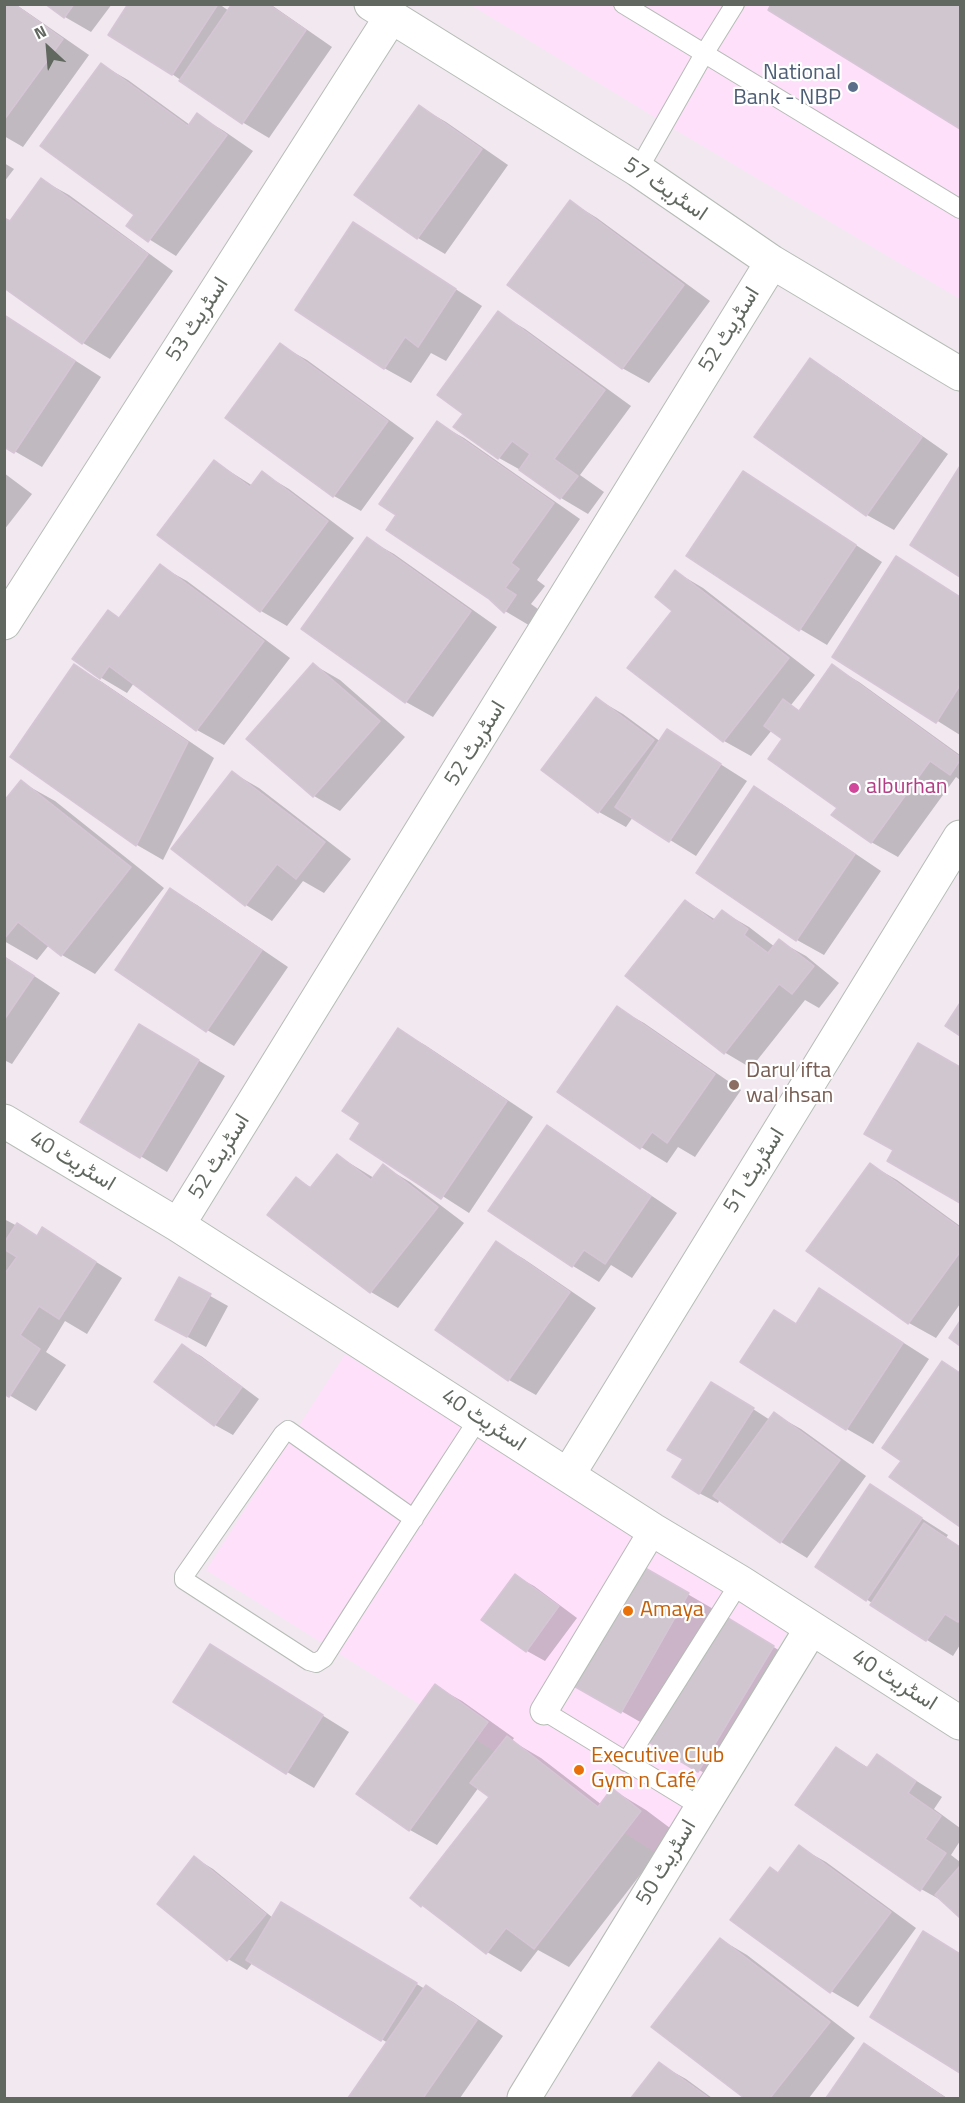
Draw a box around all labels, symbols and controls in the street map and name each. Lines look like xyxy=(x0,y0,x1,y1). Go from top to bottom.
north arrow xyxy=(18,18,78,78)
text: N xyxy=(30,19,50,45)
place label: National Bank - NBP xyxy=(733,61,841,112)
marker: National Bank - NBP xyxy=(846,80,860,94)
street label: اسٹریٹ 57 xyxy=(618,152,712,228)
street label: اسٹریٹ 53 xyxy=(161,273,235,367)
street label: اسٹریٹ 52 xyxy=(694,283,766,377)
street label: اسٹریٹ 52 xyxy=(440,697,512,791)
place label: alburhan xyxy=(866,775,948,801)
marker: alburhan xyxy=(847,781,861,795)
place label: Darul ifta wal ihsan xyxy=(746,1059,833,1110)
marker: Darul ifta wal ihsan xyxy=(727,1078,741,1092)
street label: اسٹریٹ 52 xyxy=(184,1110,256,1204)
street label: اسٹریٹ 51 xyxy=(719,1124,791,1218)
street label: اسٹریٹ 40 xyxy=(24,1126,120,1198)
street label: اسٹریٹ 40 xyxy=(436,1384,530,1458)
place label: Amaya xyxy=(640,1598,704,1624)
marker: Amaya xyxy=(621,1604,635,1618)
street label: اسٹریٹ 40 xyxy=(847,1645,941,1717)
place label: Executive Club Gym n Café xyxy=(591,1744,724,1796)
marker: Executive Club Gym n Café xyxy=(572,1763,586,1777)
street label: اسٹریٹ 50 xyxy=(631,1815,703,1911)

